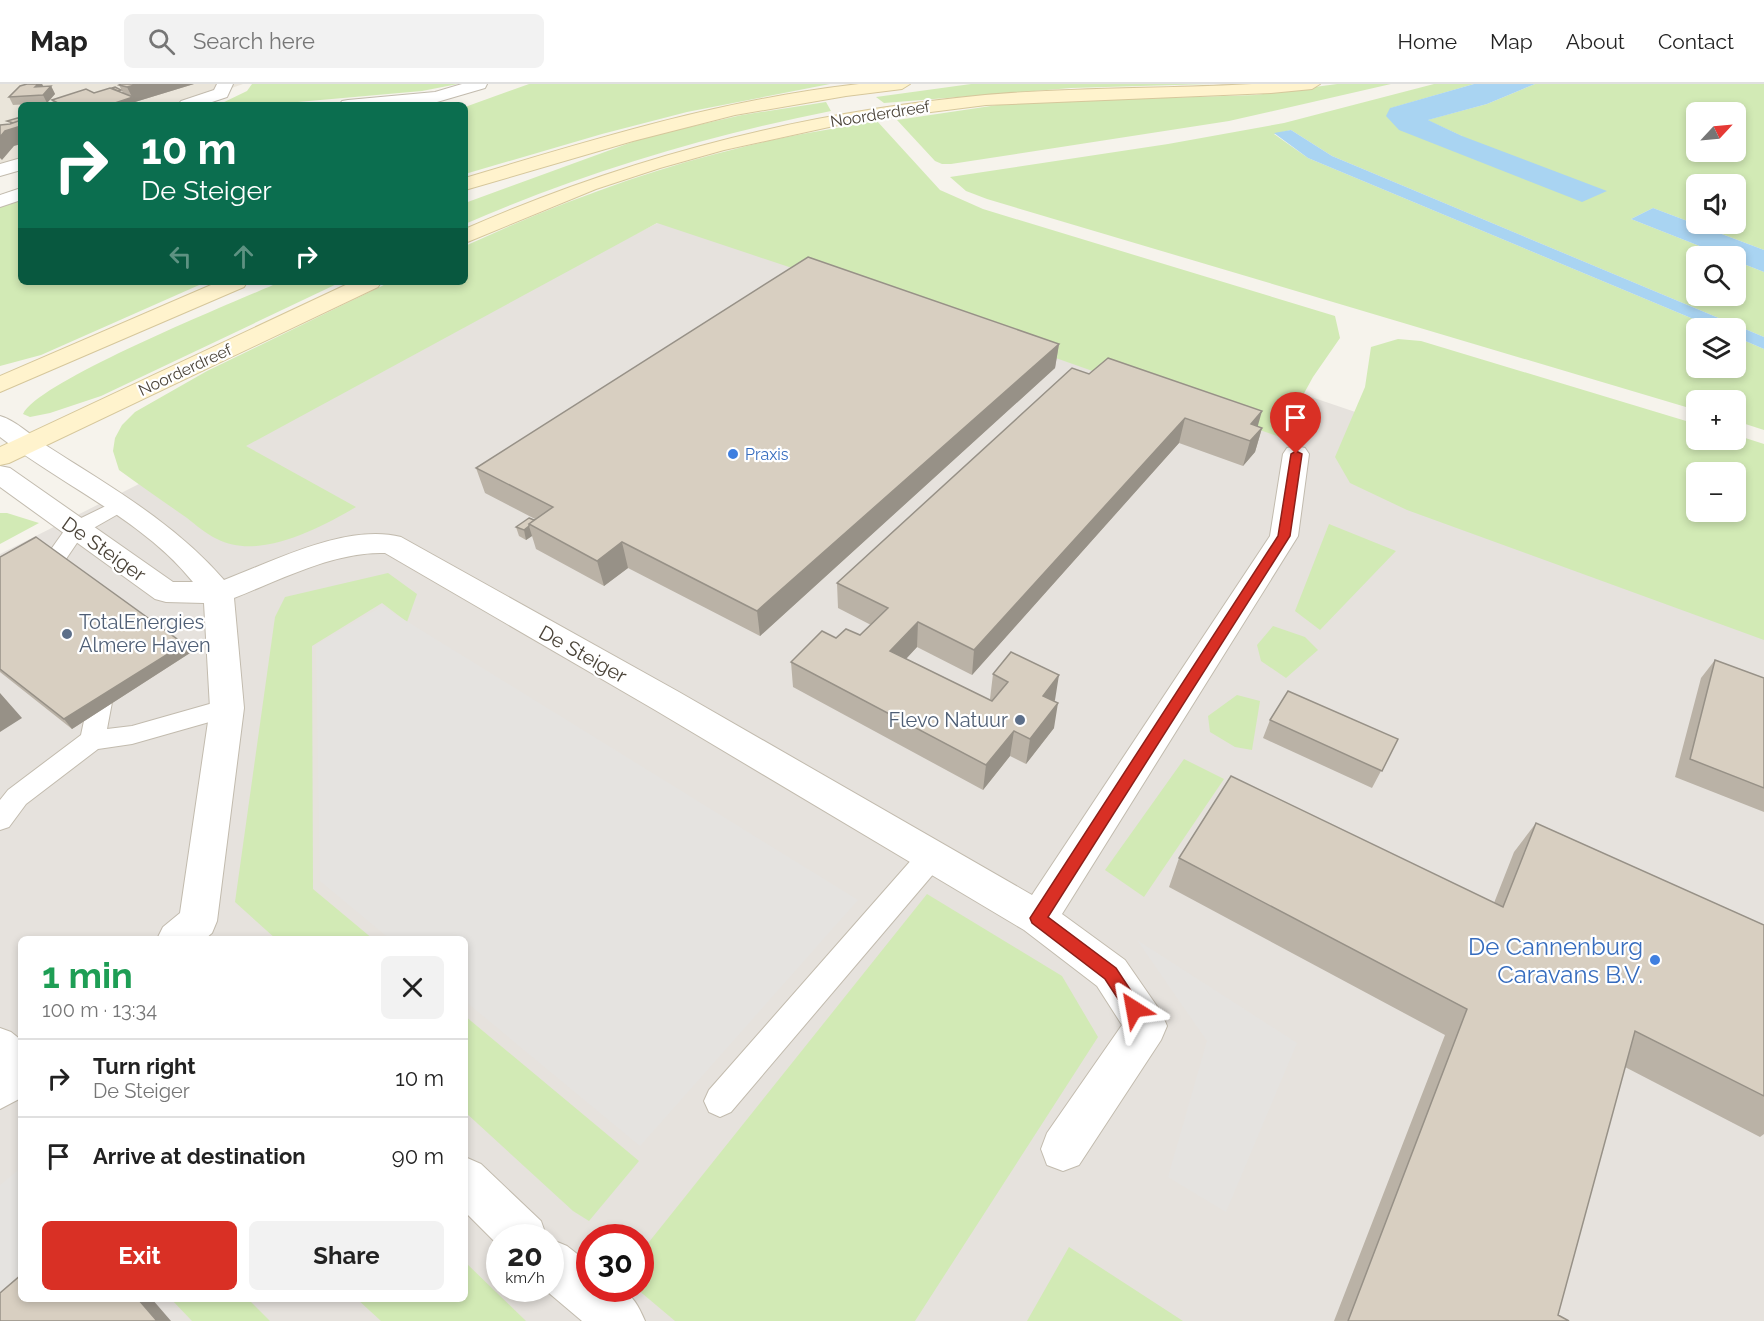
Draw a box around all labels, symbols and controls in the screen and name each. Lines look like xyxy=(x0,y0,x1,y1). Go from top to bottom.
search box xyxy=(124,14,544,68)
text: Map xyxy=(30,25,88,58)
icon: search xyxy=(145,25,178,58)
text: Search here xyxy=(193,28,315,54)
text: Home xyxy=(1398,29,1457,54)
text: Map xyxy=(1490,29,1533,54)
text: About xyxy=(1566,29,1625,54)
text: Contact xyxy=(1658,29,1734,54)
street label: Noorderdreef xyxy=(829,97,932,131)
north arrow xyxy=(1686,102,1746,162)
map controls xyxy=(1686,102,1746,522)
text: 10 m xyxy=(141,125,237,174)
icon: right xyxy=(42,126,120,204)
button: sound xyxy=(1686,174,1746,234)
text: De Steiger xyxy=(141,175,272,206)
icon: left xyxy=(164,240,197,273)
icon: ahead xyxy=(227,240,260,273)
icon: right xyxy=(290,240,323,273)
button: search xyxy=(1686,246,1746,306)
button: layers xyxy=(1686,318,1746,378)
street label: Noorderdreef xyxy=(135,340,235,400)
button: + xyxy=(1686,390,1746,450)
pin xyxy=(1270,392,1321,454)
icon: arrive xyxy=(1279,401,1312,434)
place label: Praxis xyxy=(745,445,789,464)
marker: Praxis xyxy=(726,447,740,461)
button: − xyxy=(1686,462,1746,522)
street label: De Steiger xyxy=(57,511,151,587)
place label: TotalEnergies Almere Haven xyxy=(79,610,211,657)
street label: De Steiger xyxy=(535,620,631,688)
marker: TotalEnergies Almere Haven xyxy=(60,627,74,641)
place label: Flevo Natuur xyxy=(888,708,1008,732)
marker: Flevo Natuur xyxy=(1013,713,1027,727)
place label: De Cannenburg Caravans B.V. xyxy=(1468,932,1643,989)
marker: De Cannenburg Caravans B.V. xyxy=(1648,953,1662,967)
text: 1 min xyxy=(42,954,133,996)
button: close xyxy=(381,956,444,1019)
position arrow xyxy=(1102,977,1166,1041)
text: 100 m · 13:34 xyxy=(42,998,157,1022)
text: Turn right xyxy=(93,1053,196,1079)
icon: right xyxy=(42,1062,75,1095)
text: 10 m xyxy=(395,1065,444,1091)
text: De Steiger xyxy=(93,1079,190,1103)
icon: arrive xyxy=(42,1140,75,1173)
text: Arrive at destination xyxy=(93,1143,306,1169)
text: 90 m xyxy=(392,1143,444,1169)
button: Exit xyxy=(42,1221,237,1290)
button: Share xyxy=(249,1221,444,1290)
speed limit sign: 30 xyxy=(576,1224,654,1302)
text: 20 xyxy=(507,1238,543,1273)
text: km/h xyxy=(505,1269,545,1287)

